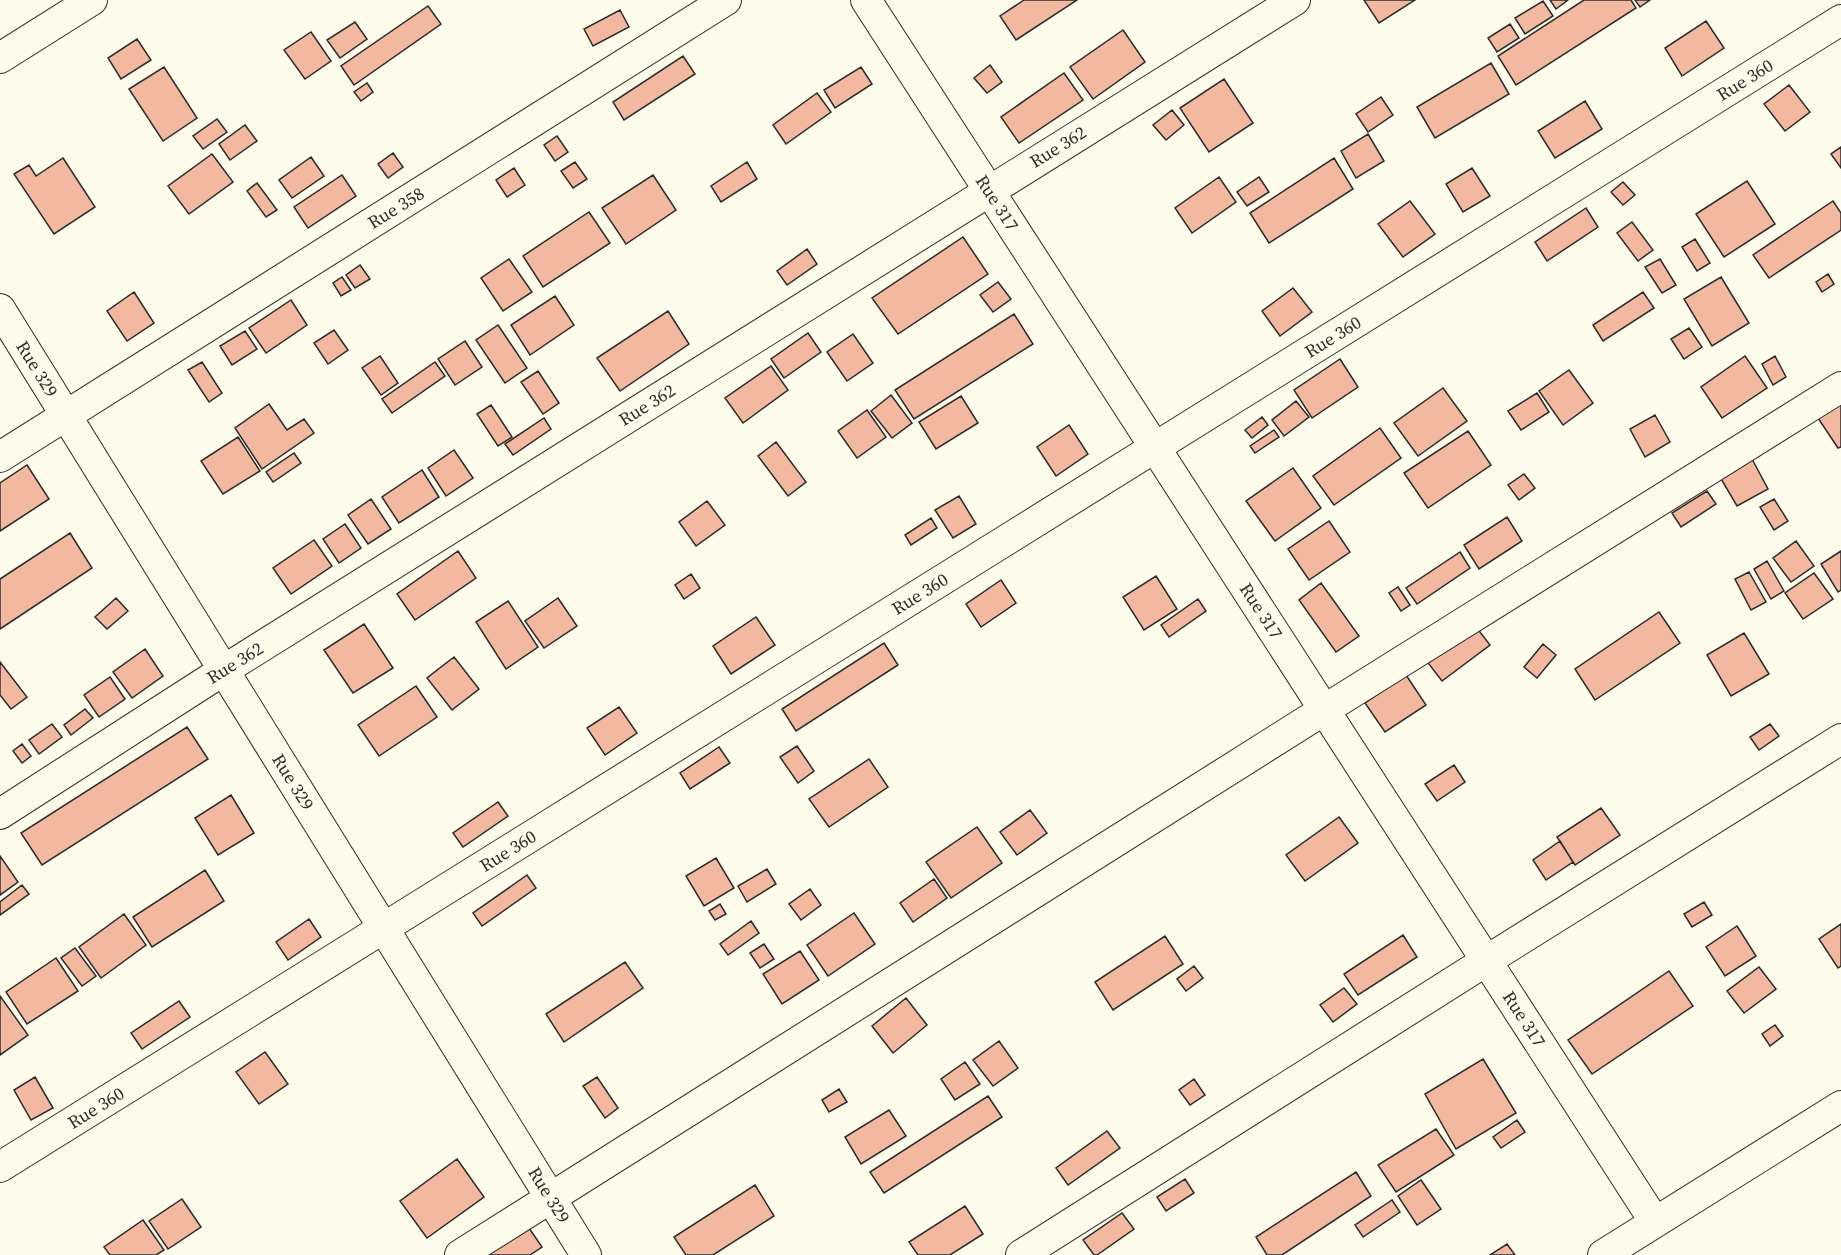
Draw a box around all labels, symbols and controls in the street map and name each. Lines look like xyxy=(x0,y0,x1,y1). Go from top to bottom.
street label: Rue 360 xyxy=(1712,52,1778,107)
street label: Rue 362 xyxy=(1025,119,1091,174)
street label: Rue 317 xyxy=(970,170,1025,236)
street label: Rue 358 xyxy=(363,180,429,235)
street label: Rue 360 xyxy=(1300,309,1366,364)
street label: Rue 329 xyxy=(10,336,65,402)
street label: Rue 362 xyxy=(614,377,680,432)
street label: Rue 360 xyxy=(887,566,953,621)
street label: Rue 317 xyxy=(1234,578,1289,644)
street label: Rue 362 xyxy=(202,635,268,690)
street label: Rue 329 xyxy=(266,749,321,815)
street label: Rue 360 xyxy=(475,823,541,878)
street label: Rue 317 xyxy=(1497,986,1552,1052)
street label: Rue 360 xyxy=(63,1080,129,1135)
street label: Rue 329 xyxy=(522,1162,577,1228)

